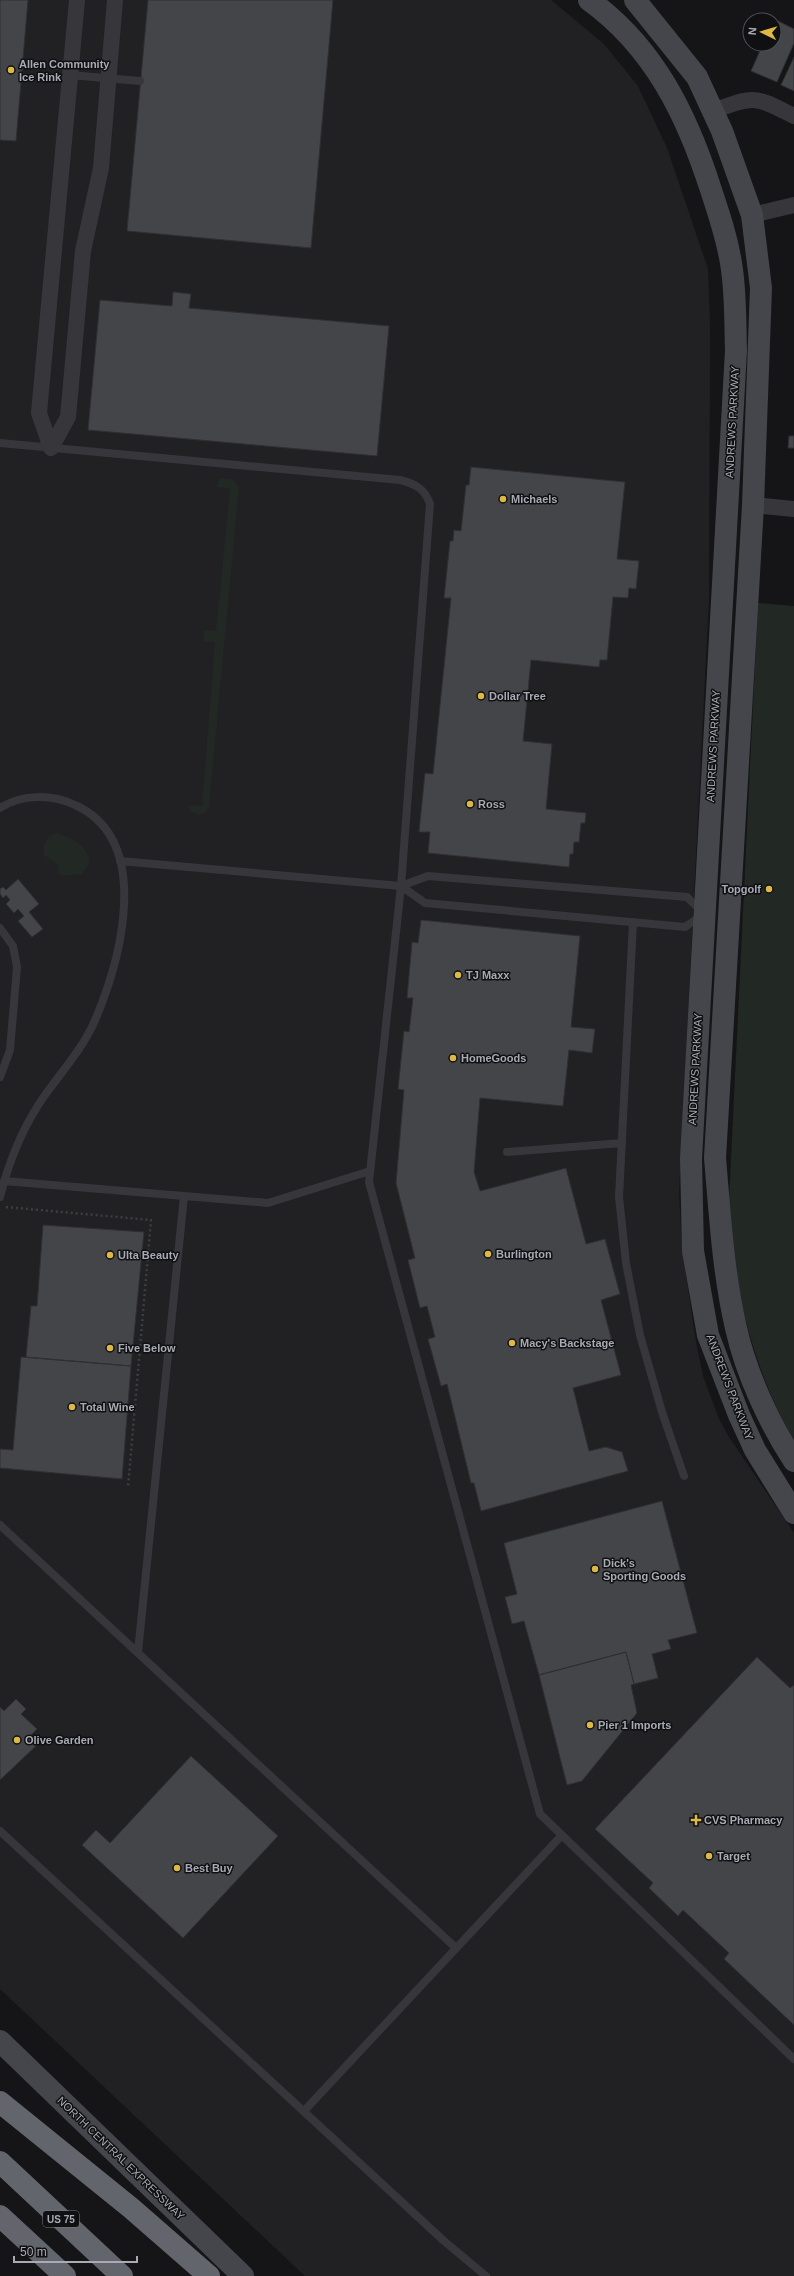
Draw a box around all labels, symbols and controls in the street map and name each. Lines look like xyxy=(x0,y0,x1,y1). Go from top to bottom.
north arrow xyxy=(742,12,782,52)
text: N xyxy=(746,27,758,36)
place label: Allen Community Ice Rink xyxy=(19,58,110,83)
marker: Allen Community Ice Rink xyxy=(6,65,16,75)
street label: ANDREWS PARKWAY xyxy=(723,365,741,478)
place label: Michaels xyxy=(511,493,557,505)
marker: Michaels xyxy=(498,494,508,504)
street label: ANDREWS PARKWAY xyxy=(704,689,722,802)
place label: Dollar Tree xyxy=(489,690,546,702)
marker: Dollar Tree xyxy=(476,691,486,701)
place label: Ross xyxy=(478,798,505,810)
marker: Ross xyxy=(465,799,475,809)
place label: Topgolf xyxy=(722,883,761,895)
marker: Topgolf xyxy=(764,884,774,894)
place label: TJ Maxx xyxy=(466,969,510,981)
marker: TJ Maxx xyxy=(453,970,463,980)
street label: ANDREWS PARKWAY xyxy=(686,1012,704,1125)
place label: HomeGoods xyxy=(461,1052,526,1064)
marker: HomeGoods xyxy=(448,1053,458,1063)
place label: Burlington xyxy=(496,1248,552,1260)
place label: Ulta Beauty xyxy=(118,1249,179,1261)
marker: Burlington xyxy=(483,1249,493,1259)
marker: Ulta Beauty xyxy=(105,1250,115,1260)
street label: ANDREWS PARKWAY xyxy=(704,1332,756,1442)
place label: Macy's Backstage xyxy=(520,1337,614,1349)
marker: Macy's Backstage xyxy=(507,1338,517,1348)
place label: Five Below xyxy=(118,1342,176,1354)
marker: Five Below xyxy=(105,1343,115,1353)
place label: Total Wine xyxy=(80,1401,135,1413)
marker: Total Wine xyxy=(67,1402,77,1412)
place label: Dick's Sporting Goods xyxy=(603,1557,686,1582)
marker: Dick's Sporting Goods xyxy=(590,1564,600,1574)
place label: Pier 1 Imports xyxy=(598,1719,671,1731)
marker: Pier 1 Imports xyxy=(585,1720,595,1730)
place label: Olive Garden xyxy=(25,1734,94,1746)
marker: Olive Garden xyxy=(12,1735,22,1745)
place label: CVS Pharmacy xyxy=(704,1814,783,1826)
marker: CVS Pharmacy xyxy=(691,1815,701,1825)
place label: Target xyxy=(717,1850,750,1862)
marker: Target xyxy=(704,1851,714,1861)
place label: Best Buy xyxy=(185,1862,234,1874)
marker: Best Buy xyxy=(172,1863,182,1873)
street label: NORTH CENTRAL EXPRESSWAY xyxy=(55,2094,187,2222)
road number: US 75 xyxy=(43,2211,79,2227)
scale bar xyxy=(14,2238,137,2264)
text: 50 m xyxy=(20,2245,47,2259)

